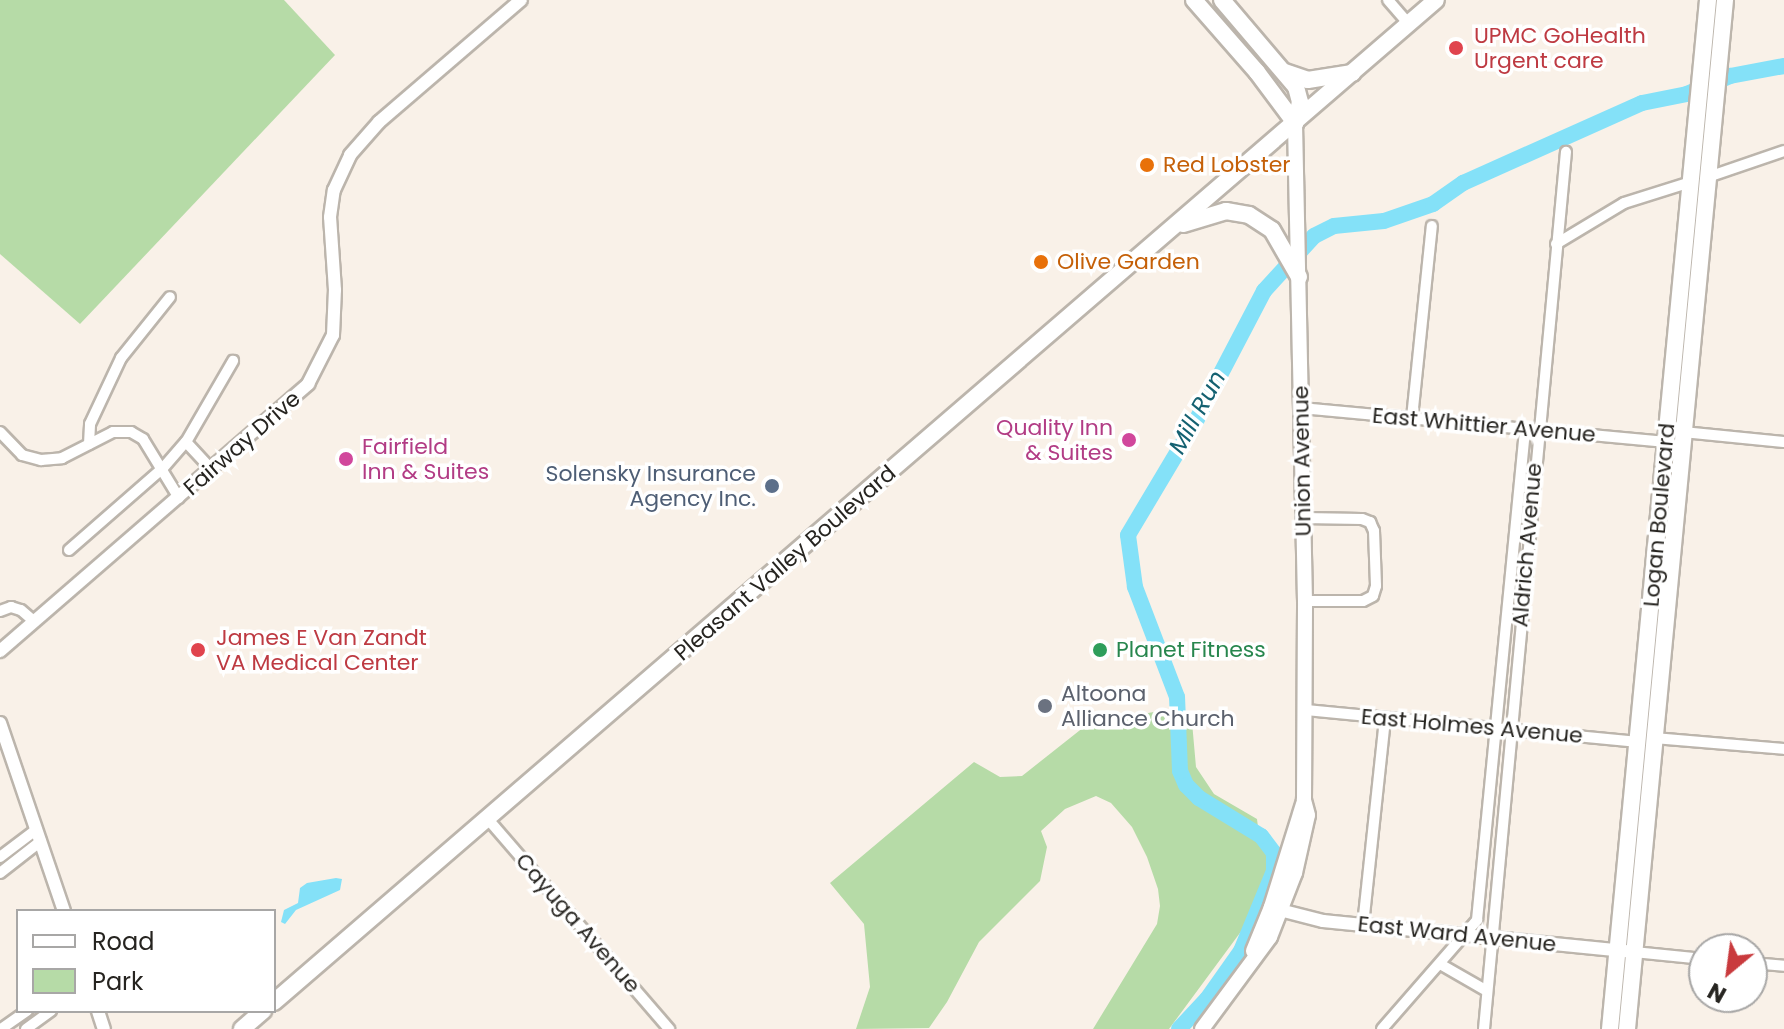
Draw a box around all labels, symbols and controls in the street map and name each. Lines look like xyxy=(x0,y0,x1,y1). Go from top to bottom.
place label: UPMC GoHealth Urgent care xyxy=(1474,22,1646,74)
marker: UPMC GoHealth Urgent care xyxy=(1445,37,1467,59)
place label: Red Lobster xyxy=(1163,152,1291,178)
marker: Red Lobster xyxy=(1138,156,1156,174)
place label: Olive Garden xyxy=(1057,249,1200,275)
marker: Olive Garden xyxy=(1032,253,1050,271)
water label: Mill Run xyxy=(1162,365,1232,459)
street label: Fairway Drive xyxy=(178,385,306,501)
street label: Union Avenue xyxy=(1287,385,1317,537)
street label: East Whittier Avenue xyxy=(1371,402,1597,448)
place label: Quality Inn & Suites xyxy=(996,414,1113,466)
street label: Logan Boulevard xyxy=(1638,422,1680,608)
marker: Quality Inn & Suites xyxy=(1120,431,1138,449)
place label: Fairfield Inn & Suites xyxy=(362,433,489,484)
marker: Fairfield Inn & Suites xyxy=(337,450,355,468)
place label: Solensky Insurance Agency Inc. xyxy=(546,460,756,512)
street label: Pleasant Valley Boulevard xyxy=(669,460,901,666)
street label: Aldrich Avenue xyxy=(1507,462,1547,628)
marker: Solensky Insurance Agency Inc. xyxy=(763,477,781,495)
place label: James E Van Zandt VA Medical Center xyxy=(216,624,427,676)
place label: Planet Fitness xyxy=(1116,637,1266,663)
marker: James E Van Zandt VA Medical Center xyxy=(187,639,209,661)
marker: Planet Fitness xyxy=(1091,641,1109,659)
place label: Altoona Alliance Church xyxy=(1061,680,1235,732)
marker: Altoona Alliance Church xyxy=(1036,697,1054,715)
street label: East Holmes Avenue xyxy=(1360,703,1584,749)
street label: Cayuga Avenue xyxy=(510,848,646,998)
legend xyxy=(16,909,276,1013)
street label: East Ward Avenue xyxy=(1356,910,1558,958)
text: Road xyxy=(92,925,154,958)
north arrow xyxy=(1688,933,1768,1013)
text: Park xyxy=(92,965,143,998)
text: N xyxy=(1702,975,1732,1010)

